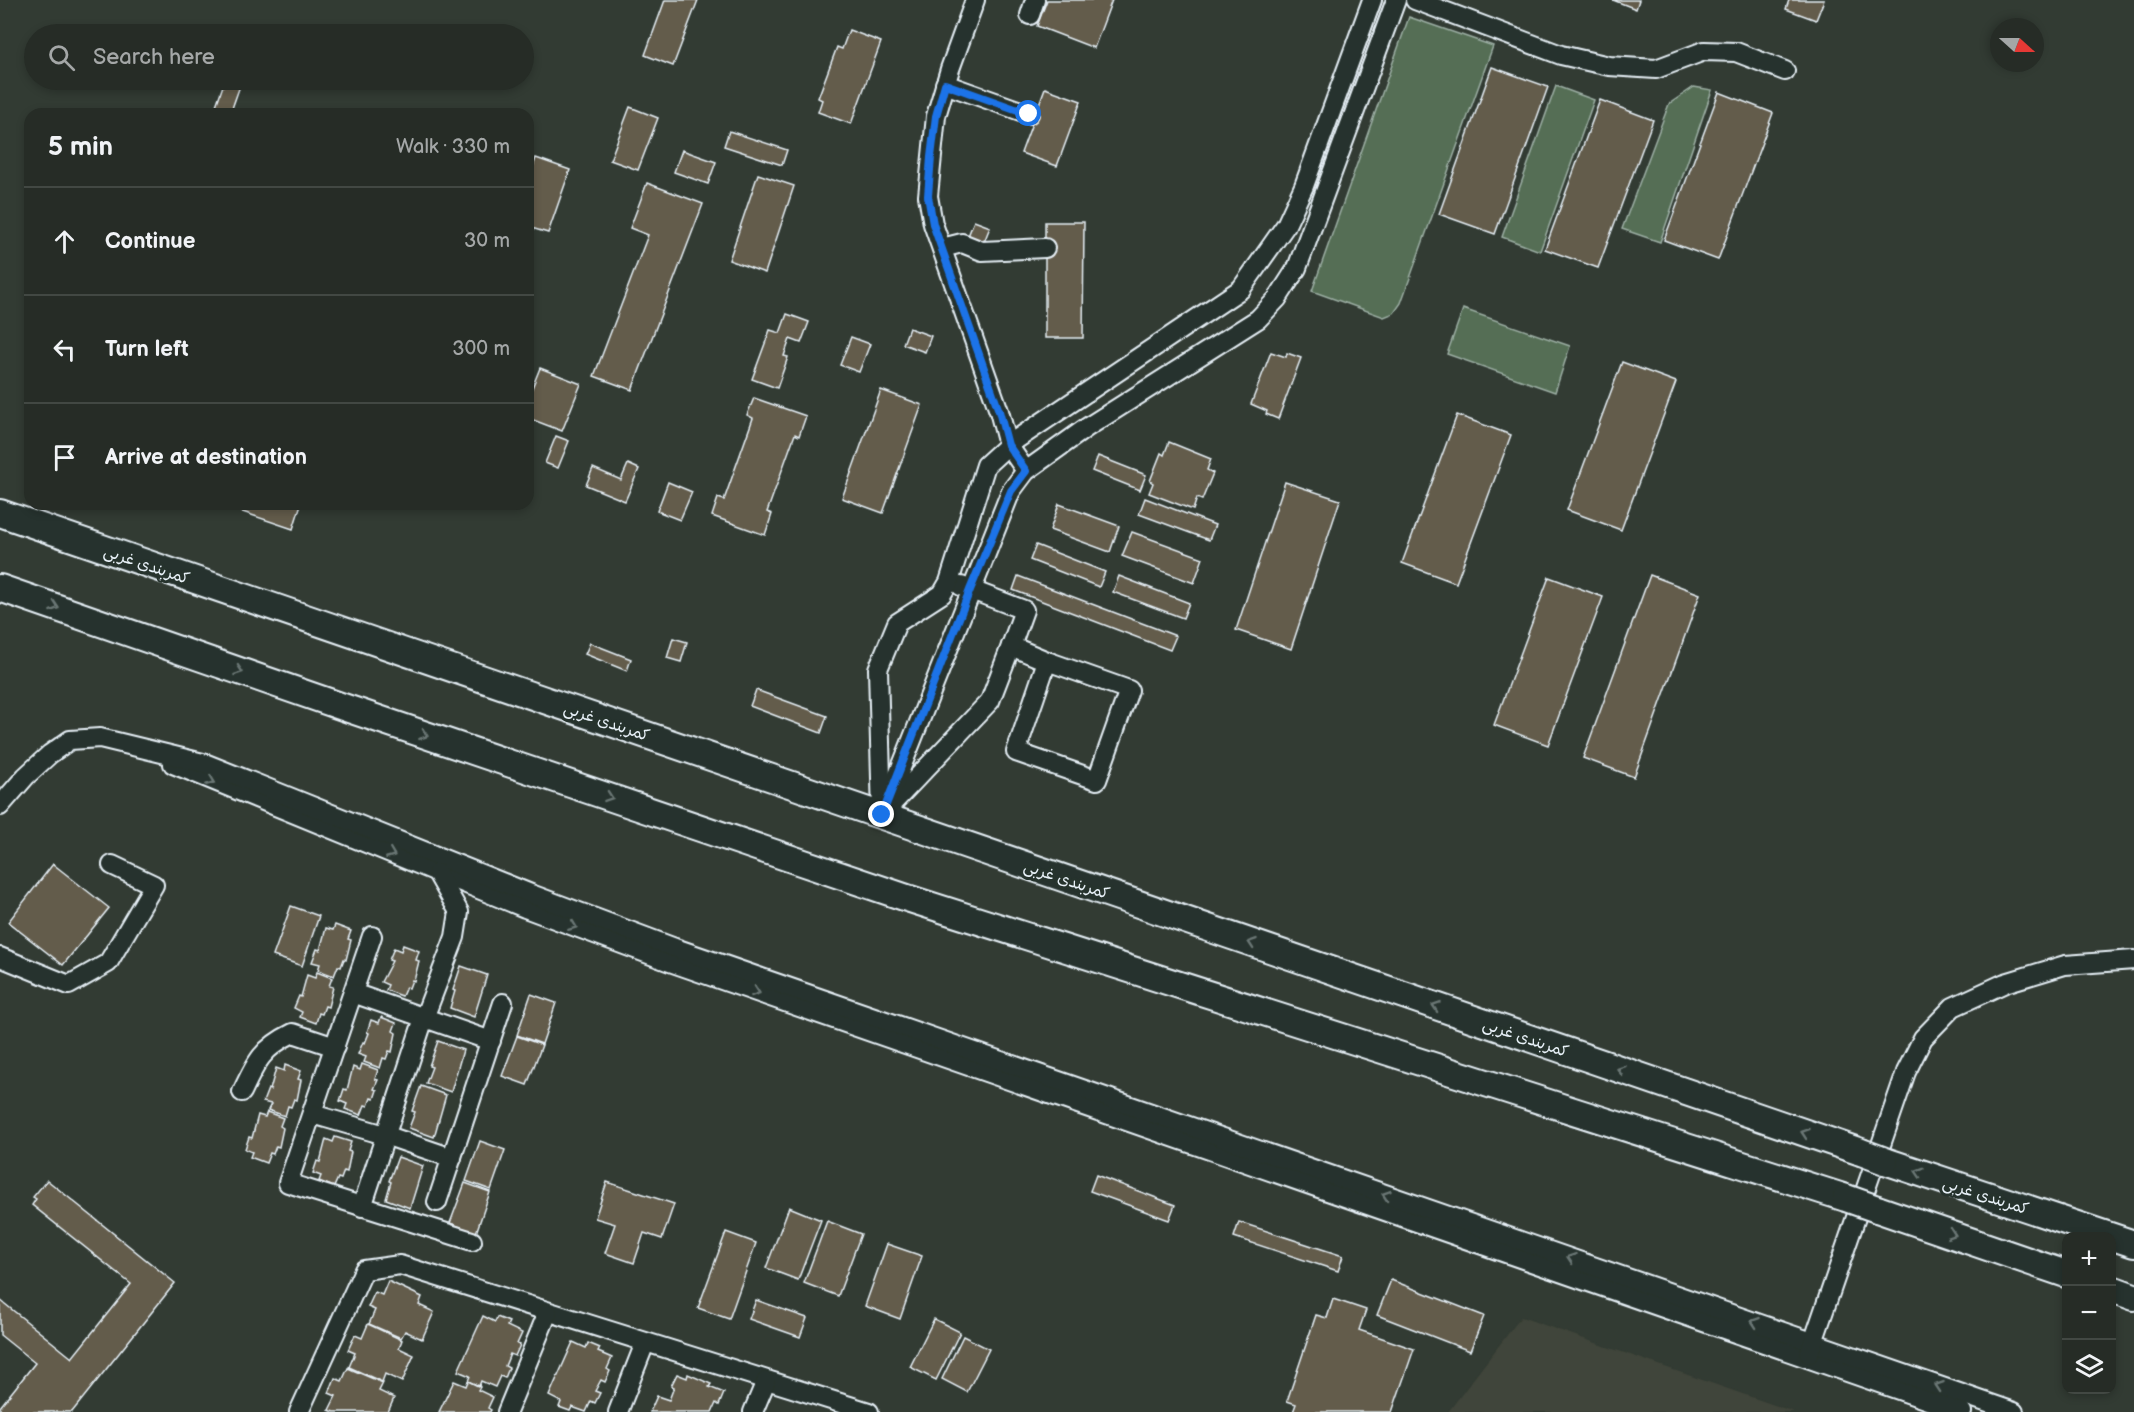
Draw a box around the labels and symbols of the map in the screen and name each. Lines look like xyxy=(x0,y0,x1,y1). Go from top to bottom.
north arrow xyxy=(1990,18,2044,72)
route start xyxy=(1015,100,1041,126)
street label: کمربندی غربی xyxy=(101,542,192,589)
one-way arrow xyxy=(49,599,60,612)
one-way arrow xyxy=(233,664,244,677)
street label: کمربندی غربی xyxy=(561,699,652,746)
one-way arrow xyxy=(418,727,429,740)
one-way arrow xyxy=(204,774,215,786)
one-way arrow xyxy=(603,790,613,802)
route end xyxy=(868,801,894,827)
one-way arrow xyxy=(385,847,396,859)
street label: کمربندی غربی xyxy=(1021,857,1112,904)
one-way arrow xyxy=(567,918,578,931)
one-way arrow xyxy=(1247,937,1258,950)
one-way arrow xyxy=(750,985,761,998)
one-way arrow xyxy=(1432,1001,1442,1014)
street label: کمربندی غربی xyxy=(1480,1015,1571,1062)
one-way arrow xyxy=(1616,1064,1627,1077)
one-way arrow xyxy=(1800,1128,1811,1141)
one-way arrow xyxy=(1914,1167,1925,1180)
street label: کمربندی غربی xyxy=(1940,1174,2031,1219)
one-way arrow xyxy=(1381,1189,1392,1202)
one-way arrow xyxy=(1946,1227,1957,1240)
one-way arrow xyxy=(1566,1253,1577,1266)
one-way arrow xyxy=(1750,1317,1761,1330)
one-way arrow xyxy=(1934,1381,1945,1393)

